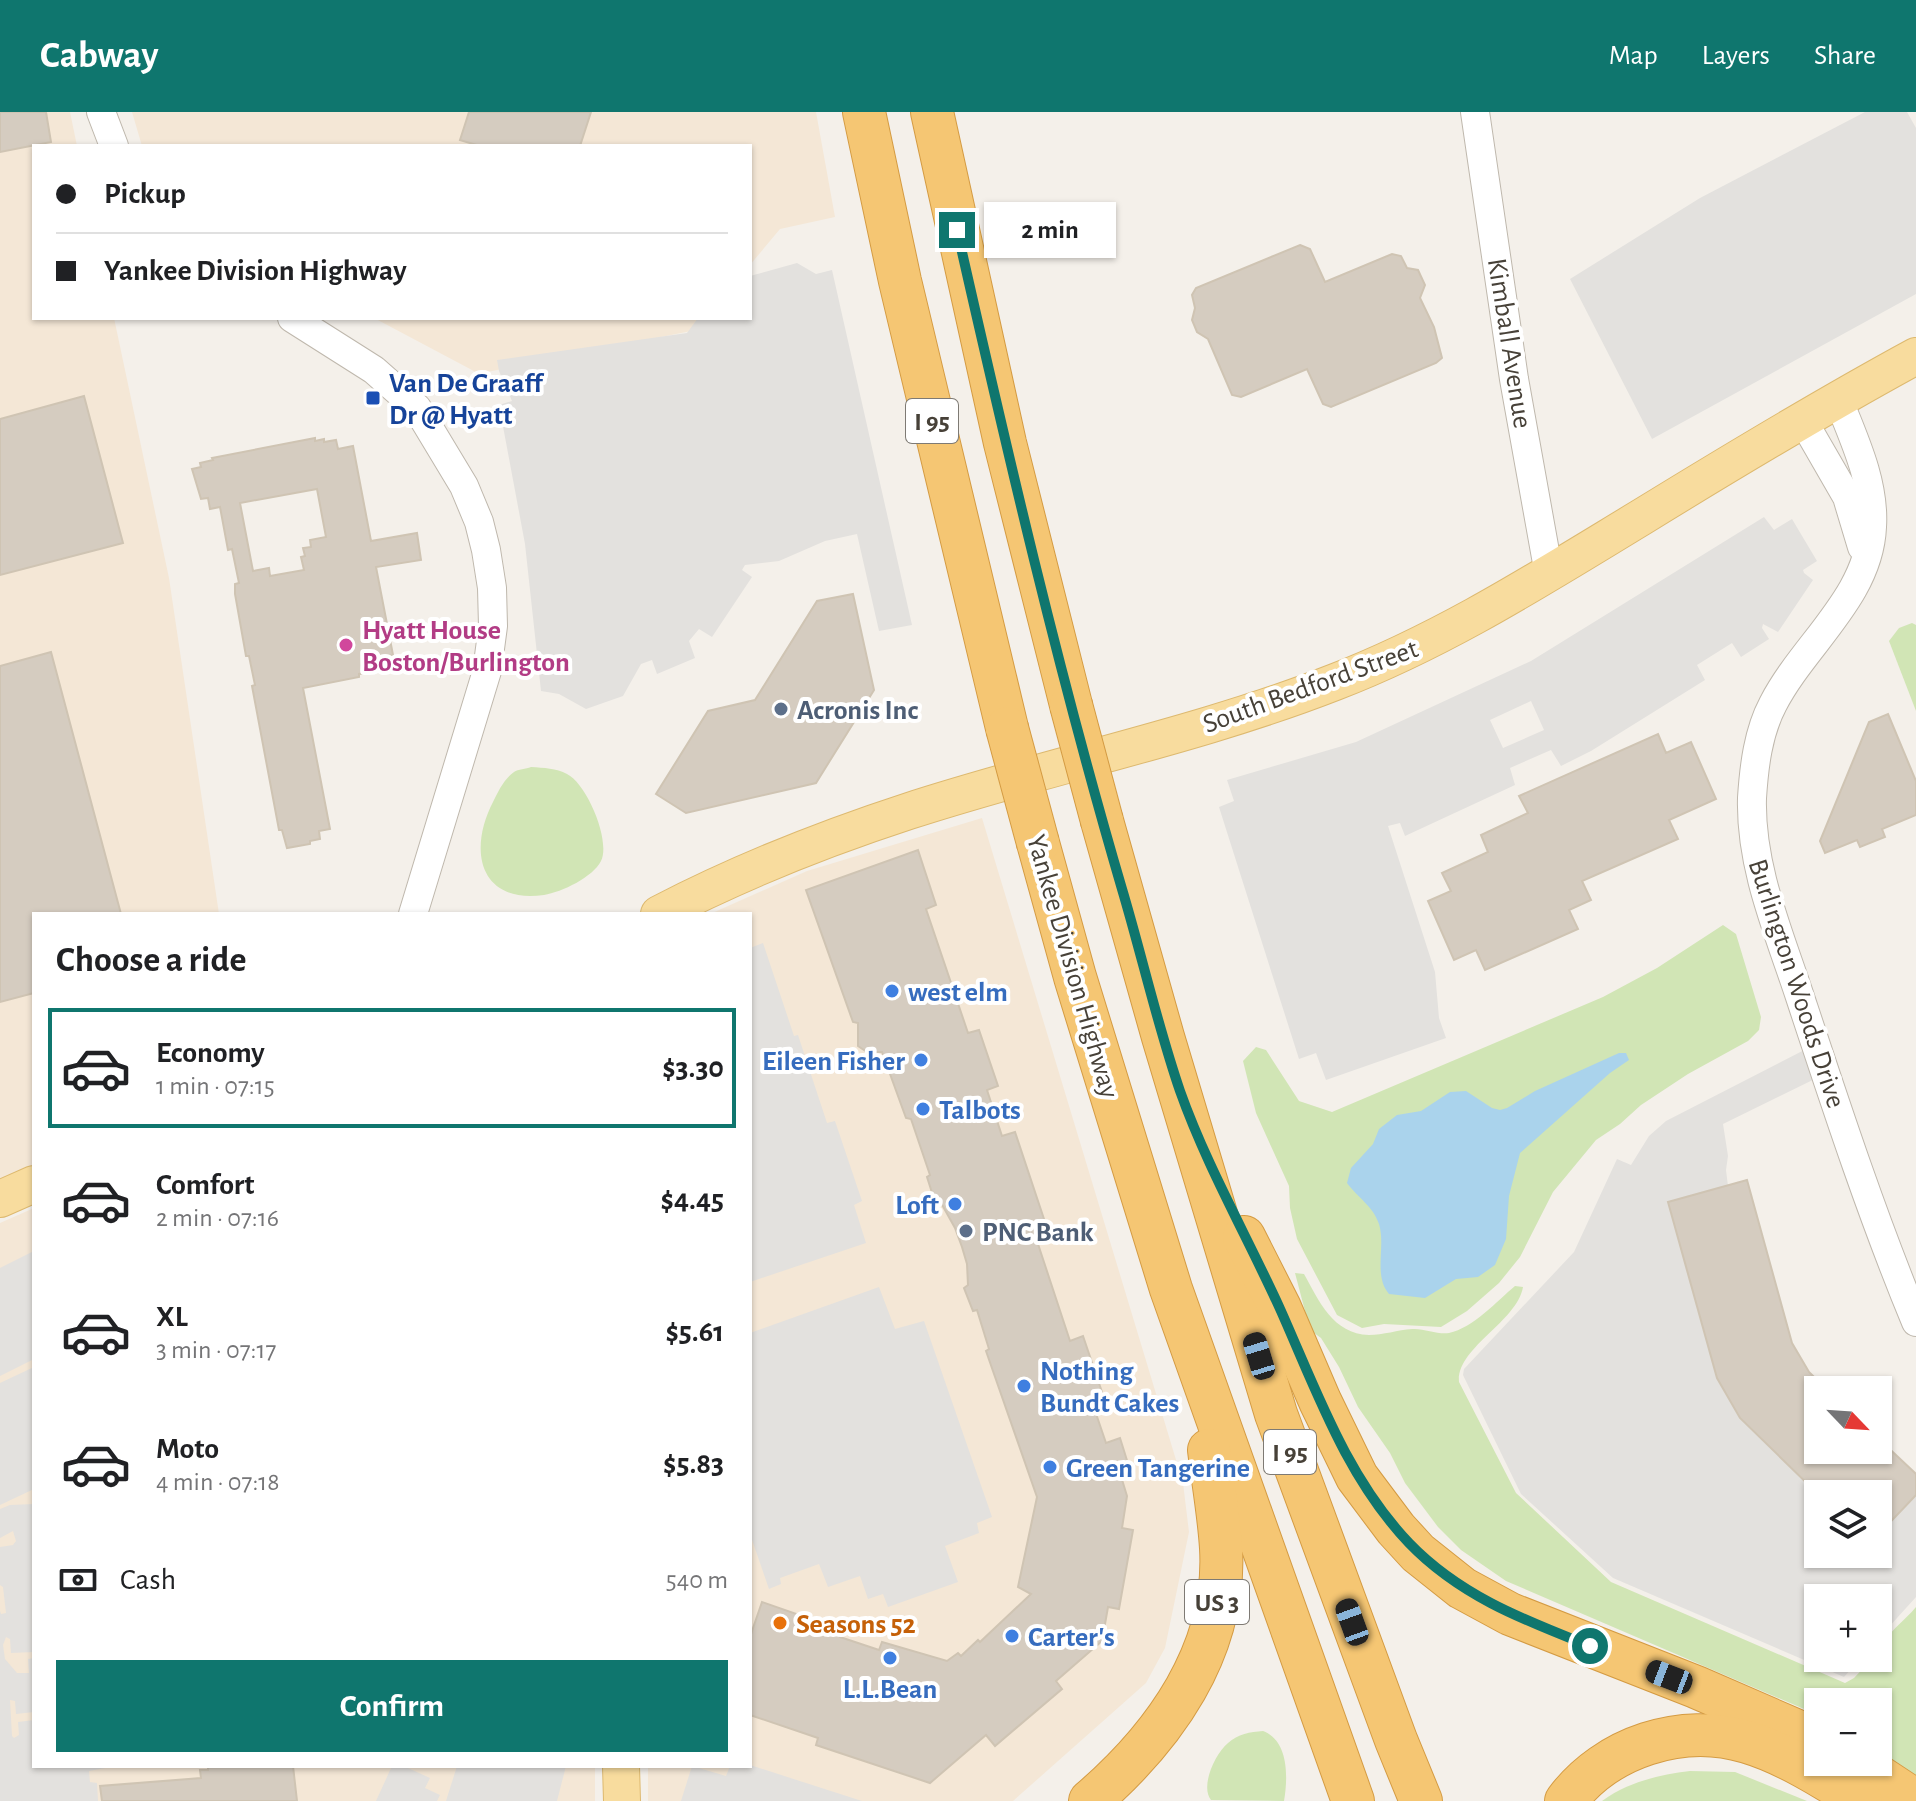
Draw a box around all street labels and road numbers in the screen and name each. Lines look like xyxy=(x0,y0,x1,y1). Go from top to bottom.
street label: Kimball Avenue xyxy=(1482,256,1536,430)
road number: I 95 xyxy=(906,399,958,443)
street label: South Bedford Street xyxy=(1199,635,1422,739)
street label: Yankee Division Highway xyxy=(1021,832,1123,1101)
street label: Burlington Woods Drive xyxy=(1743,856,1850,1112)
road number: I 95 xyxy=(1264,1430,1316,1474)
road number: US 3 xyxy=(1185,1580,1249,1624)

